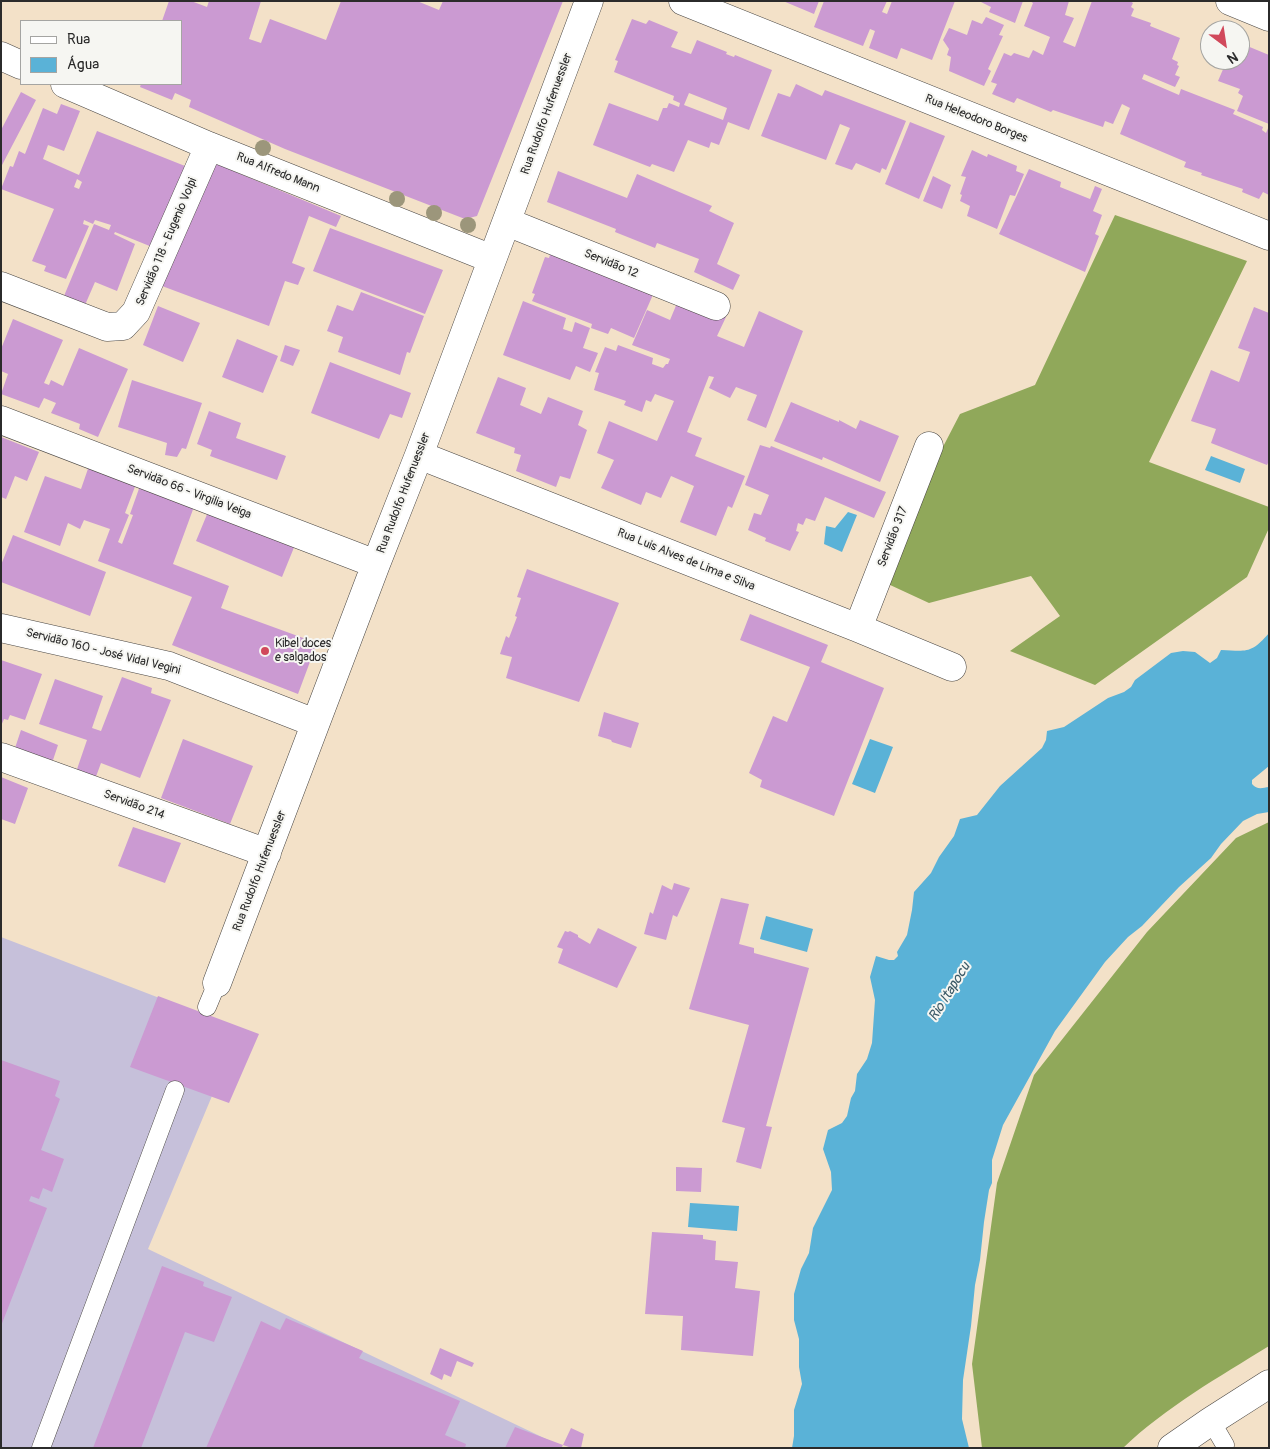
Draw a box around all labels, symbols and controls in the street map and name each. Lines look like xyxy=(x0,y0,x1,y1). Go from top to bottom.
legend xyxy=(20,20,182,85)
north arrow xyxy=(1200,20,1250,70)
text: Rua xyxy=(67,30,90,49)
text: N xyxy=(1224,48,1241,67)
street label: Rua Rudolfo Hufenuessler xyxy=(518,51,576,177)
text: Água xyxy=(67,55,99,74)
street label: Rua Heleodoro Borges xyxy=(923,92,1029,146)
street label: Rua Alfredo Mann xyxy=(234,150,322,196)
street label: Servidão 118 - Eugenio Volpi xyxy=(133,176,201,308)
street label: Servidão 12 xyxy=(582,247,640,281)
street label: Rua Rudolfo Hufenuessler xyxy=(374,431,434,555)
street label: Servidão 66 - Virgilia Veiga xyxy=(125,462,253,522)
street label: Servidão 317 xyxy=(875,505,911,569)
street label: Rua Luis Alves de Lima e Silva xyxy=(615,526,757,594)
street label: Servidão 160 - José Vidal Vegini xyxy=(24,626,182,678)
place label: Kibel doces e salgados xyxy=(275,637,331,665)
marker: Kibel doces e salgados xyxy=(259,645,271,657)
street label: Servidão 214 xyxy=(101,787,167,823)
street label: Rua Rudolfo Hufenuessler xyxy=(230,809,290,933)
water label: Rio Itapocu xyxy=(926,960,974,1024)

